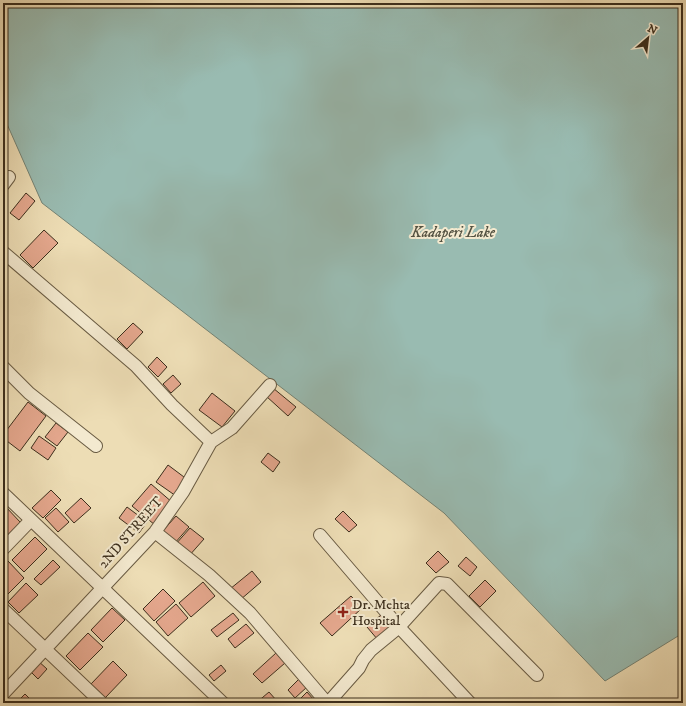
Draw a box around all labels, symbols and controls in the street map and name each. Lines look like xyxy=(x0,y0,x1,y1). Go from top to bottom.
north arrow xyxy=(628,18,668,58)
text: N xyxy=(645,22,659,38)
water label: Kadaperi Lake xyxy=(410,223,496,242)
street label: 2ND STREET xyxy=(95,493,167,572)
place label: Dr. Mehta Hospital xyxy=(352,596,410,630)
marker: Dr. Mehta Hospital xyxy=(337,606,349,618)

